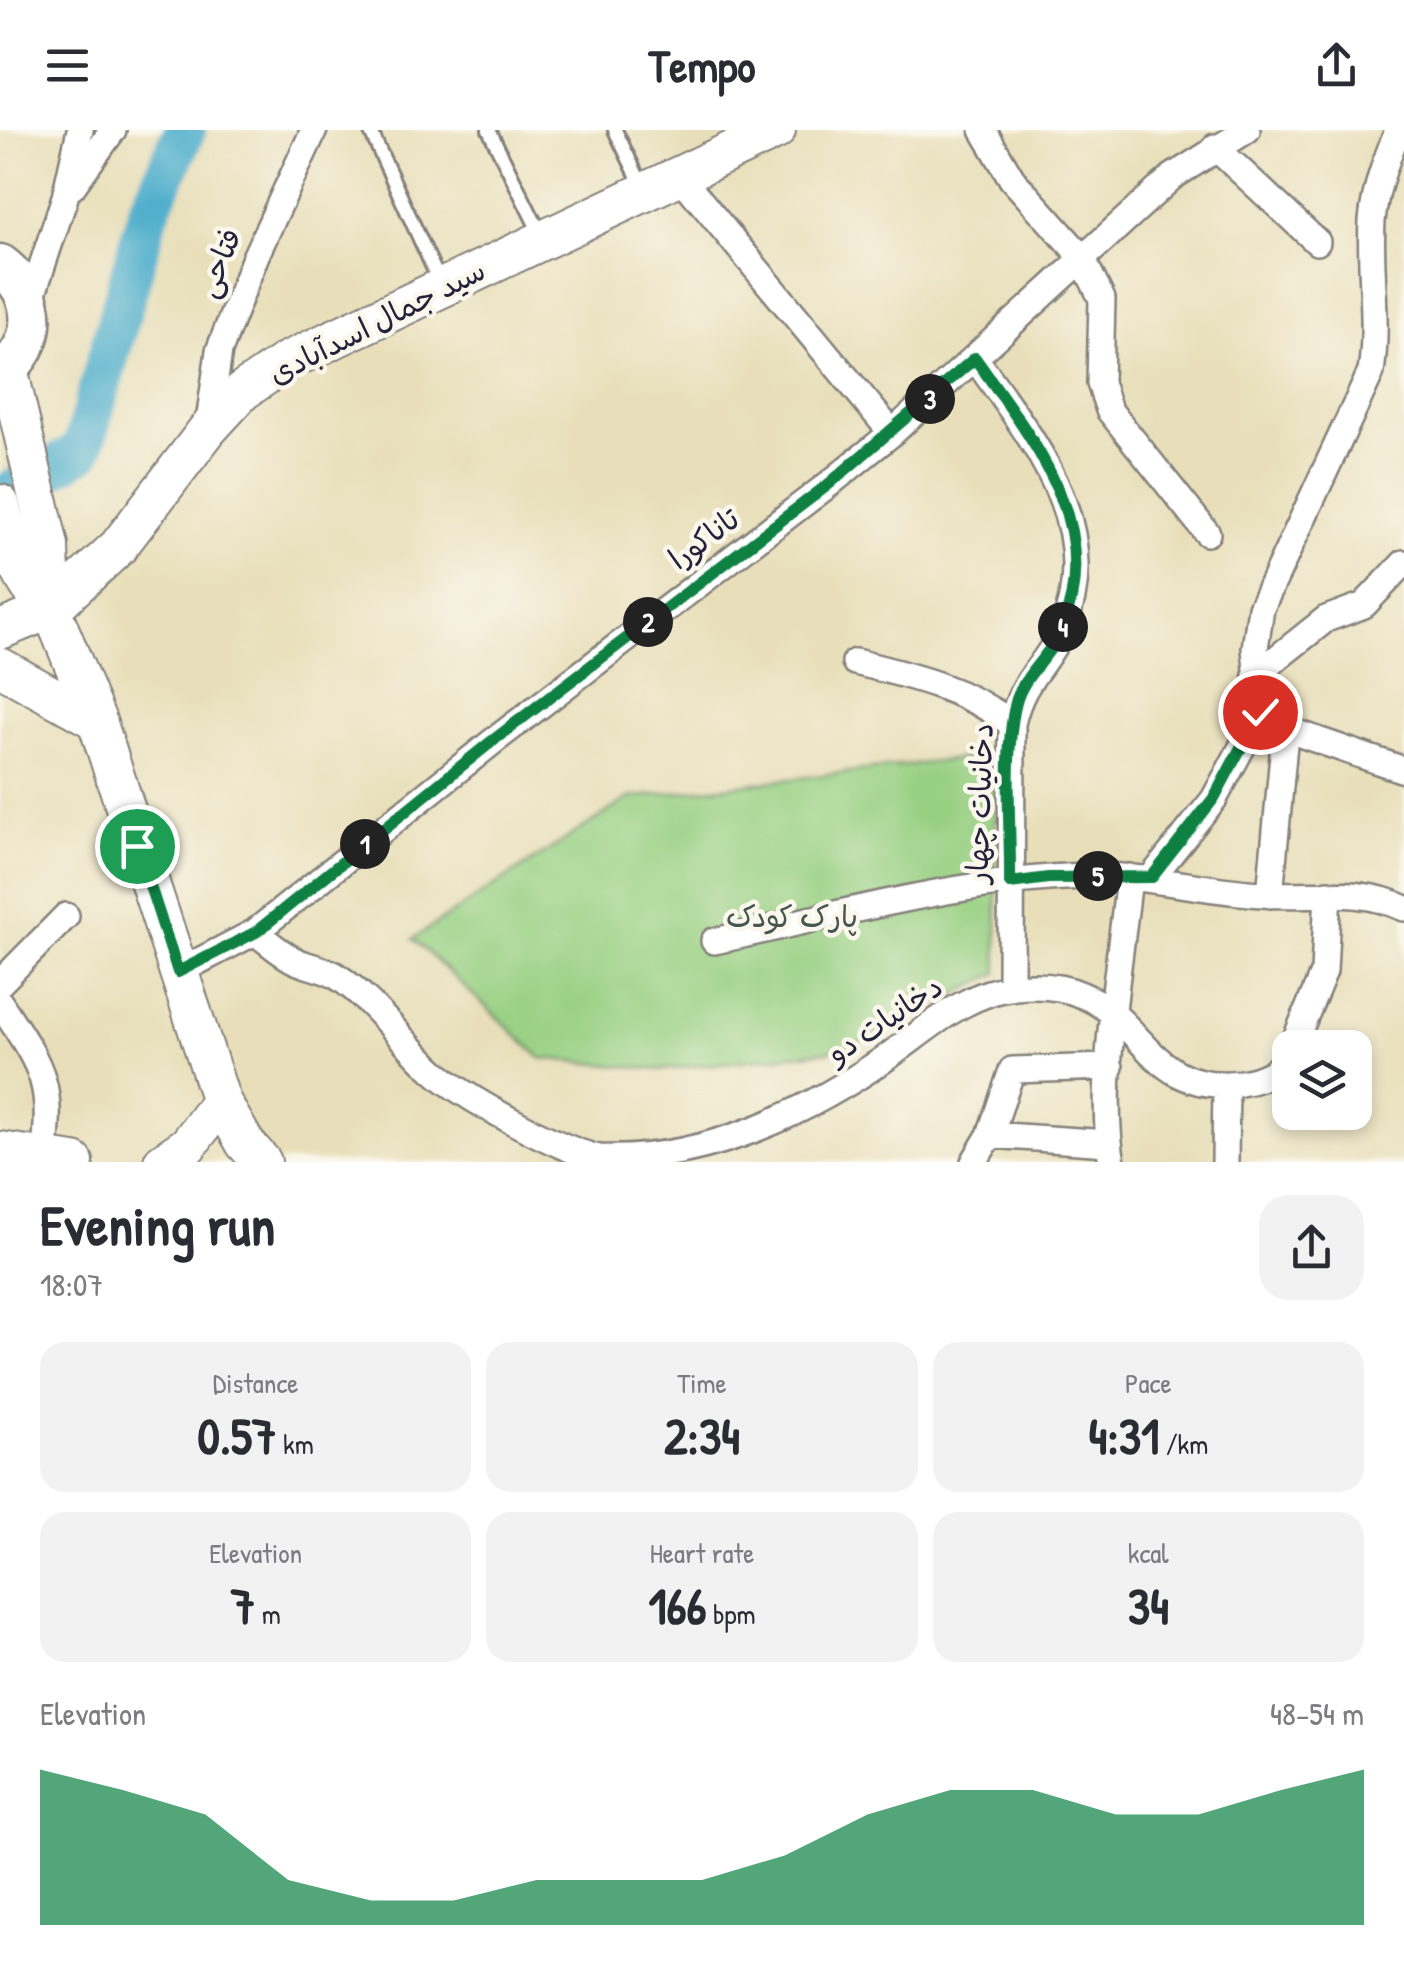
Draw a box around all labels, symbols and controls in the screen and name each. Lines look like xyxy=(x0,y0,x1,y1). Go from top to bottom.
text: Tempo xyxy=(649,35,755,96)
icon: menu xyxy=(40,38,95,93)
icon: share xyxy=(1309,38,1364,93)
street label: فتاحی xyxy=(186,222,250,303)
street label: سید جمال اسدآبادی xyxy=(261,249,492,393)
pin: 3 xyxy=(905,374,955,424)
text: 3 xyxy=(924,380,936,418)
street label: تاناکورا xyxy=(660,498,747,578)
pin: 2 xyxy=(623,597,673,647)
pin: 4 xyxy=(1038,602,1088,652)
text: 2 xyxy=(641,603,655,641)
text: 4 xyxy=(1058,608,1068,646)
pin xyxy=(1218,670,1303,755)
icon: check xyxy=(1233,685,1288,740)
street label: دخانیات چهار xyxy=(956,722,1002,887)
pin xyxy=(95,804,180,889)
icon: arrive xyxy=(110,819,165,874)
pin: 1 xyxy=(340,819,390,869)
text: 1 xyxy=(360,825,370,863)
pin: 5 xyxy=(1073,851,1123,901)
text: 5 xyxy=(1092,857,1104,895)
park label: پارک کودک xyxy=(726,896,858,936)
street label: دخانیات دو xyxy=(817,966,950,1073)
map controls xyxy=(1272,1030,1372,1130)
button: layers xyxy=(1272,1030,1372,1130)
text: Evening run xyxy=(40,1188,275,1262)
button: share xyxy=(1259,1195,1364,1300)
text: 18:07 xyxy=(40,1263,103,1306)
text: Distance xyxy=(213,1364,298,1402)
text: Time xyxy=(677,1364,727,1402)
text: Pace xyxy=(1125,1364,1172,1402)
text: 0.57 xyxy=(198,1402,277,1470)
text: 2:34 xyxy=(664,1402,740,1470)
text: 4:31 xyxy=(1088,1402,1159,1470)
text: km xyxy=(277,1425,314,1463)
text: /km xyxy=(1159,1425,1208,1463)
text: Elevation xyxy=(209,1534,302,1572)
text: Heart rate xyxy=(650,1534,754,1572)
text: kcal xyxy=(1128,1534,1169,1572)
text: 7 xyxy=(231,1572,255,1640)
text: 166 xyxy=(648,1572,707,1640)
text: 34 xyxy=(1128,1572,1169,1640)
text: m xyxy=(255,1595,281,1633)
text: bpm xyxy=(707,1595,756,1633)
text: Elevation xyxy=(40,1692,146,1735)
text: 48–54 m xyxy=(1270,1692,1364,1735)

